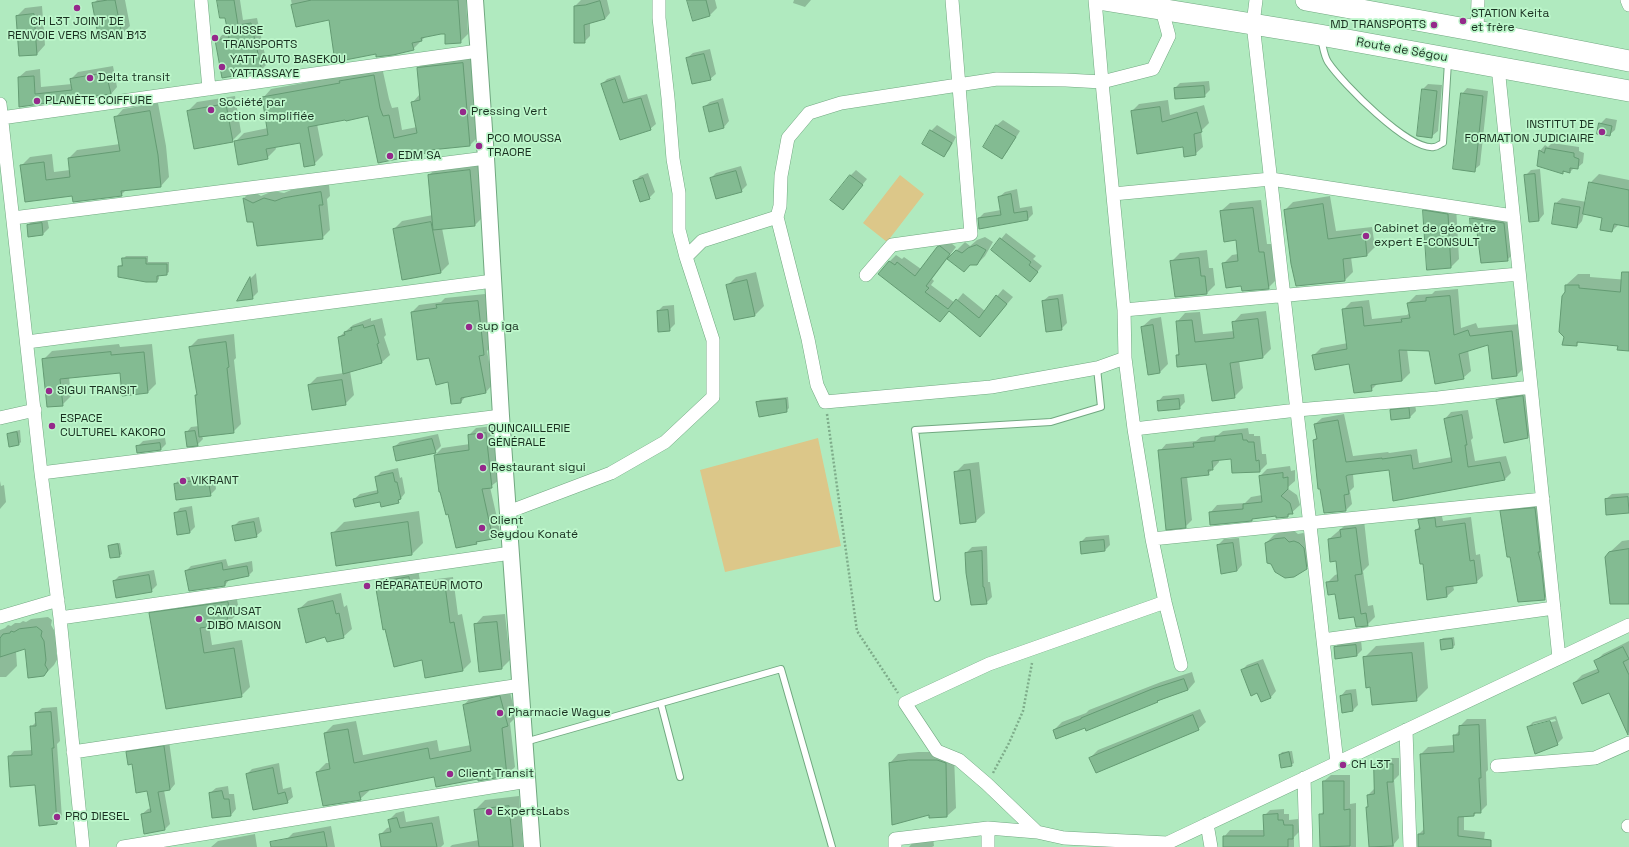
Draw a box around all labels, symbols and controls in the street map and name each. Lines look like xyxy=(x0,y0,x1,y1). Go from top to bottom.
marker: CH L3T JOINT DE RENVOIE VERS MSAN B13 xyxy=(72,3,82,13)
place label: STATION Keita et frère xyxy=(1471,7,1549,35)
place label: CH L3T JOINT DE RENVOIE VERS MSAN B13 xyxy=(7,15,147,43)
marker: STATION Keita et frère xyxy=(1458,16,1468,26)
place label: MD TRANSPORTS xyxy=(1330,18,1426,32)
marker: MD TRANSPORTS xyxy=(1429,20,1439,30)
place label: GUISSE TRANSPORTS xyxy=(223,24,297,52)
marker: GUISSE TRANSPORTS xyxy=(210,33,220,43)
street label: Route de Ségou xyxy=(1355,35,1449,65)
place label: YATT AUTO BASEKOU YATTASSAYE xyxy=(230,53,346,81)
marker: YATT AUTO BASEKOU YATTASSAYE xyxy=(217,62,227,72)
place label: Delta transit xyxy=(98,71,170,85)
marker: Delta transit xyxy=(85,73,95,83)
place label: PLANÈTE COIFFURE xyxy=(45,94,152,108)
marker: PLANÈTE COIFFURE xyxy=(32,96,42,106)
place label: Société par action simplifiée xyxy=(219,96,314,124)
marker: Société par action simplifiée xyxy=(206,105,216,115)
place label: Pressing Vert xyxy=(471,105,547,119)
marker: Pressing Vert xyxy=(458,107,468,117)
place label: INSTITUT DE FORMATION JUDICIAIRE xyxy=(1464,118,1594,146)
marker: INSTITUT DE FORMATION JUDICIAIRE xyxy=(1597,127,1607,137)
place label: PCO MOUSSA TRAORE xyxy=(487,132,562,160)
marker: PCO MOUSSA TRAORE xyxy=(474,141,484,151)
place label: EDM SA xyxy=(398,149,441,163)
marker: EDM SA xyxy=(385,151,395,161)
place label: Cabinet de géomètre expert E-CONSULT xyxy=(1374,222,1496,250)
marker: Cabinet de géomètre expert E-CONSULT xyxy=(1361,231,1371,241)
place label: sup iga xyxy=(477,320,519,334)
marker: sup iga xyxy=(464,322,474,332)
place label: SIGUI TRANSIT xyxy=(57,384,137,398)
marker: SIGUI TRANSIT xyxy=(44,386,54,396)
place label: ESPACE CULTUREL KAKORO xyxy=(60,412,166,440)
marker: ESPACE CULTUREL KAKORO xyxy=(47,421,57,431)
place label: QUINCAILLERIE GÉNÉRALE xyxy=(488,422,570,450)
marker: QUINCAILLERIE GÉNÉRALE xyxy=(475,431,485,441)
place label: Restaurant sigui xyxy=(491,461,586,475)
marker: Restaurant sigui xyxy=(478,463,488,473)
place label: VIKRANT xyxy=(191,474,239,488)
marker: VIKRANT xyxy=(178,476,188,486)
place label: Client Seydou Konaté xyxy=(490,514,578,542)
marker: Client Seydou Konaté xyxy=(477,523,487,533)
place label: RÉPARATEUR MOTO xyxy=(375,579,483,593)
marker: RÉPARATEUR MOTO xyxy=(362,581,372,591)
place label: CAMUSAT DIBO MAISON xyxy=(207,605,281,633)
marker: CAMUSAT DIBO MAISON xyxy=(194,614,204,624)
place label: Pharmacie Wague xyxy=(508,706,611,720)
marker: Pharmacie Wague xyxy=(495,708,505,718)
place label: CH L3T xyxy=(1351,758,1391,772)
marker: CH L3T xyxy=(1338,760,1348,770)
place label: Client Transit xyxy=(458,767,534,781)
marker: Client Transit xyxy=(445,769,455,779)
place label: ExpertsLabs xyxy=(497,805,570,819)
marker: ExpertsLabs xyxy=(484,807,494,817)
place label: PRO DIESEL xyxy=(65,810,129,824)
marker: PRO DIESEL xyxy=(52,812,62,822)

